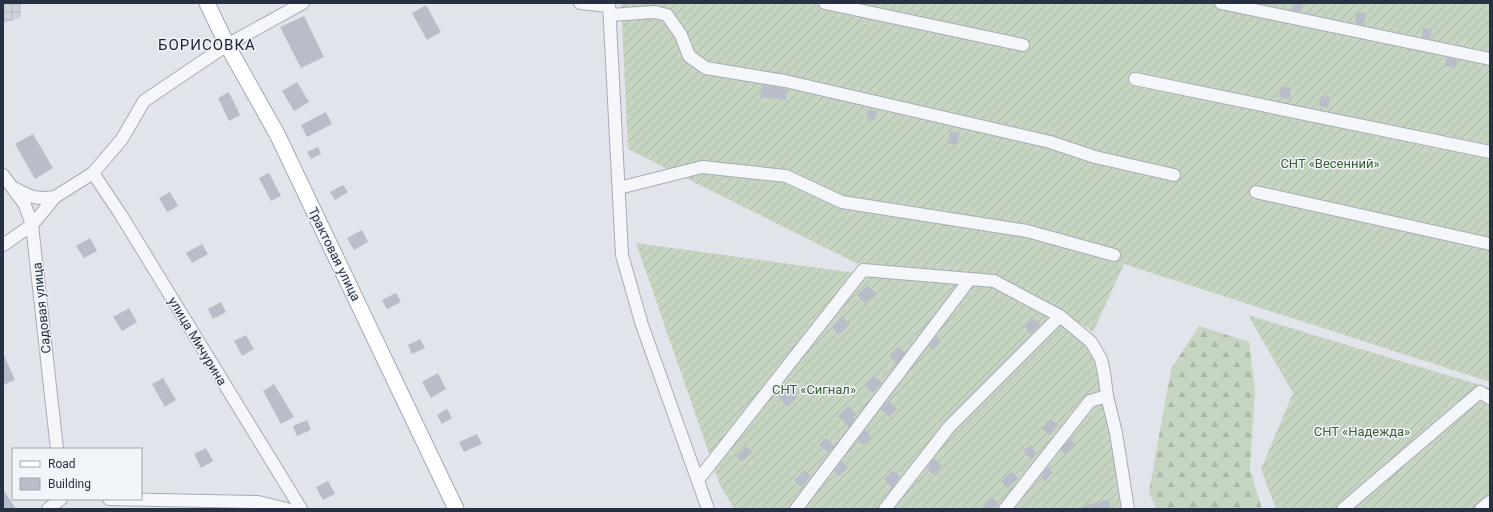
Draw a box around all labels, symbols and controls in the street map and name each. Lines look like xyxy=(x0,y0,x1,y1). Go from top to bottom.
district label: БОРИСОВКА xyxy=(158,36,256,54)
park label: СНТ «Весенний» xyxy=(1280,156,1380,171)
street label: Трактовая улица xyxy=(305,205,364,304)
street label: Садовая улица xyxy=(29,262,54,354)
street label: улица Мичурина xyxy=(165,294,230,388)
park label: СНТ «Сигнал» xyxy=(772,382,856,397)
park label: СНТ «Надежда» xyxy=(1314,424,1410,439)
legend xyxy=(12,448,142,500)
text: Road xyxy=(48,457,76,471)
text: Building xyxy=(48,477,91,491)

